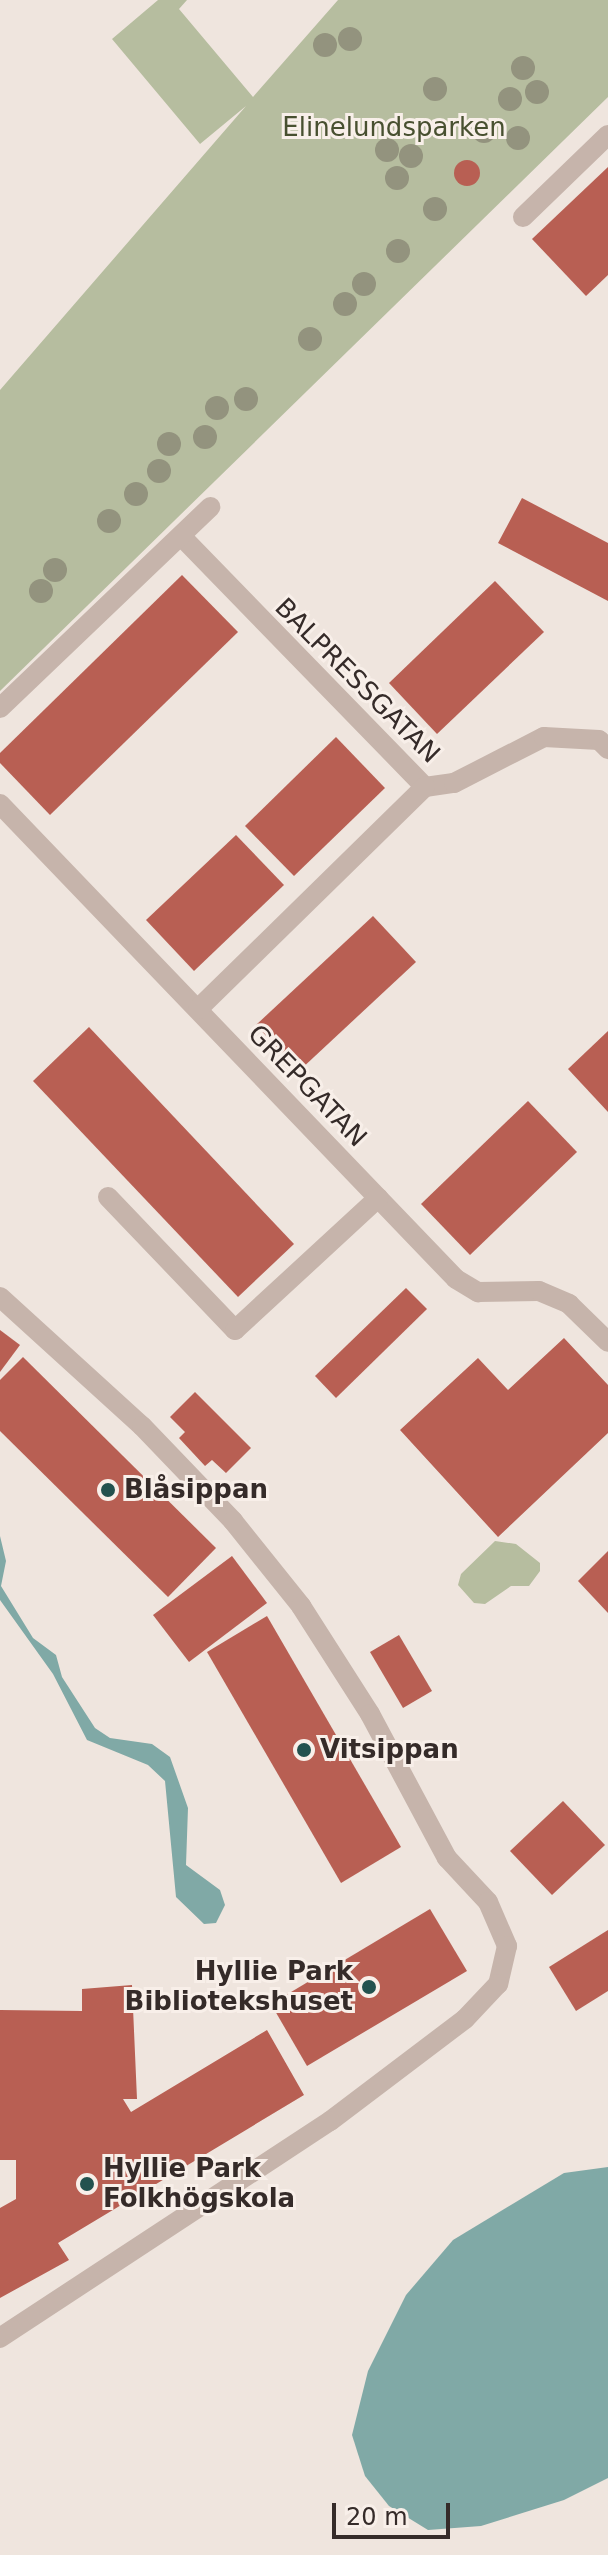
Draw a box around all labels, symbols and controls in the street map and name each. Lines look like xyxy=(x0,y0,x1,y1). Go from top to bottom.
park label: Elinelundsparken xyxy=(282,112,506,144)
street label: BALPRESSGATAN xyxy=(268,592,446,770)
street label: GREPGATAN xyxy=(241,1019,373,1153)
place label: Blåsippan xyxy=(124,1474,268,1506)
marker: Blåsippan xyxy=(99,1481,117,1499)
place label: Vitsippan xyxy=(320,1734,459,1766)
marker: Vitsippan xyxy=(295,1741,313,1759)
place label: Hyllie Park Bibliotekshuset xyxy=(125,1956,353,2018)
marker: Hyllie Park Bibliotekshuset xyxy=(360,1978,378,1996)
place label: Hyllie Park Folkhögskola xyxy=(103,2153,295,2214)
marker: Hyllie Park Folkhögskola xyxy=(78,2175,96,2193)
scale bar xyxy=(336,2487,454,2537)
text: 20 m xyxy=(346,2503,408,2531)

